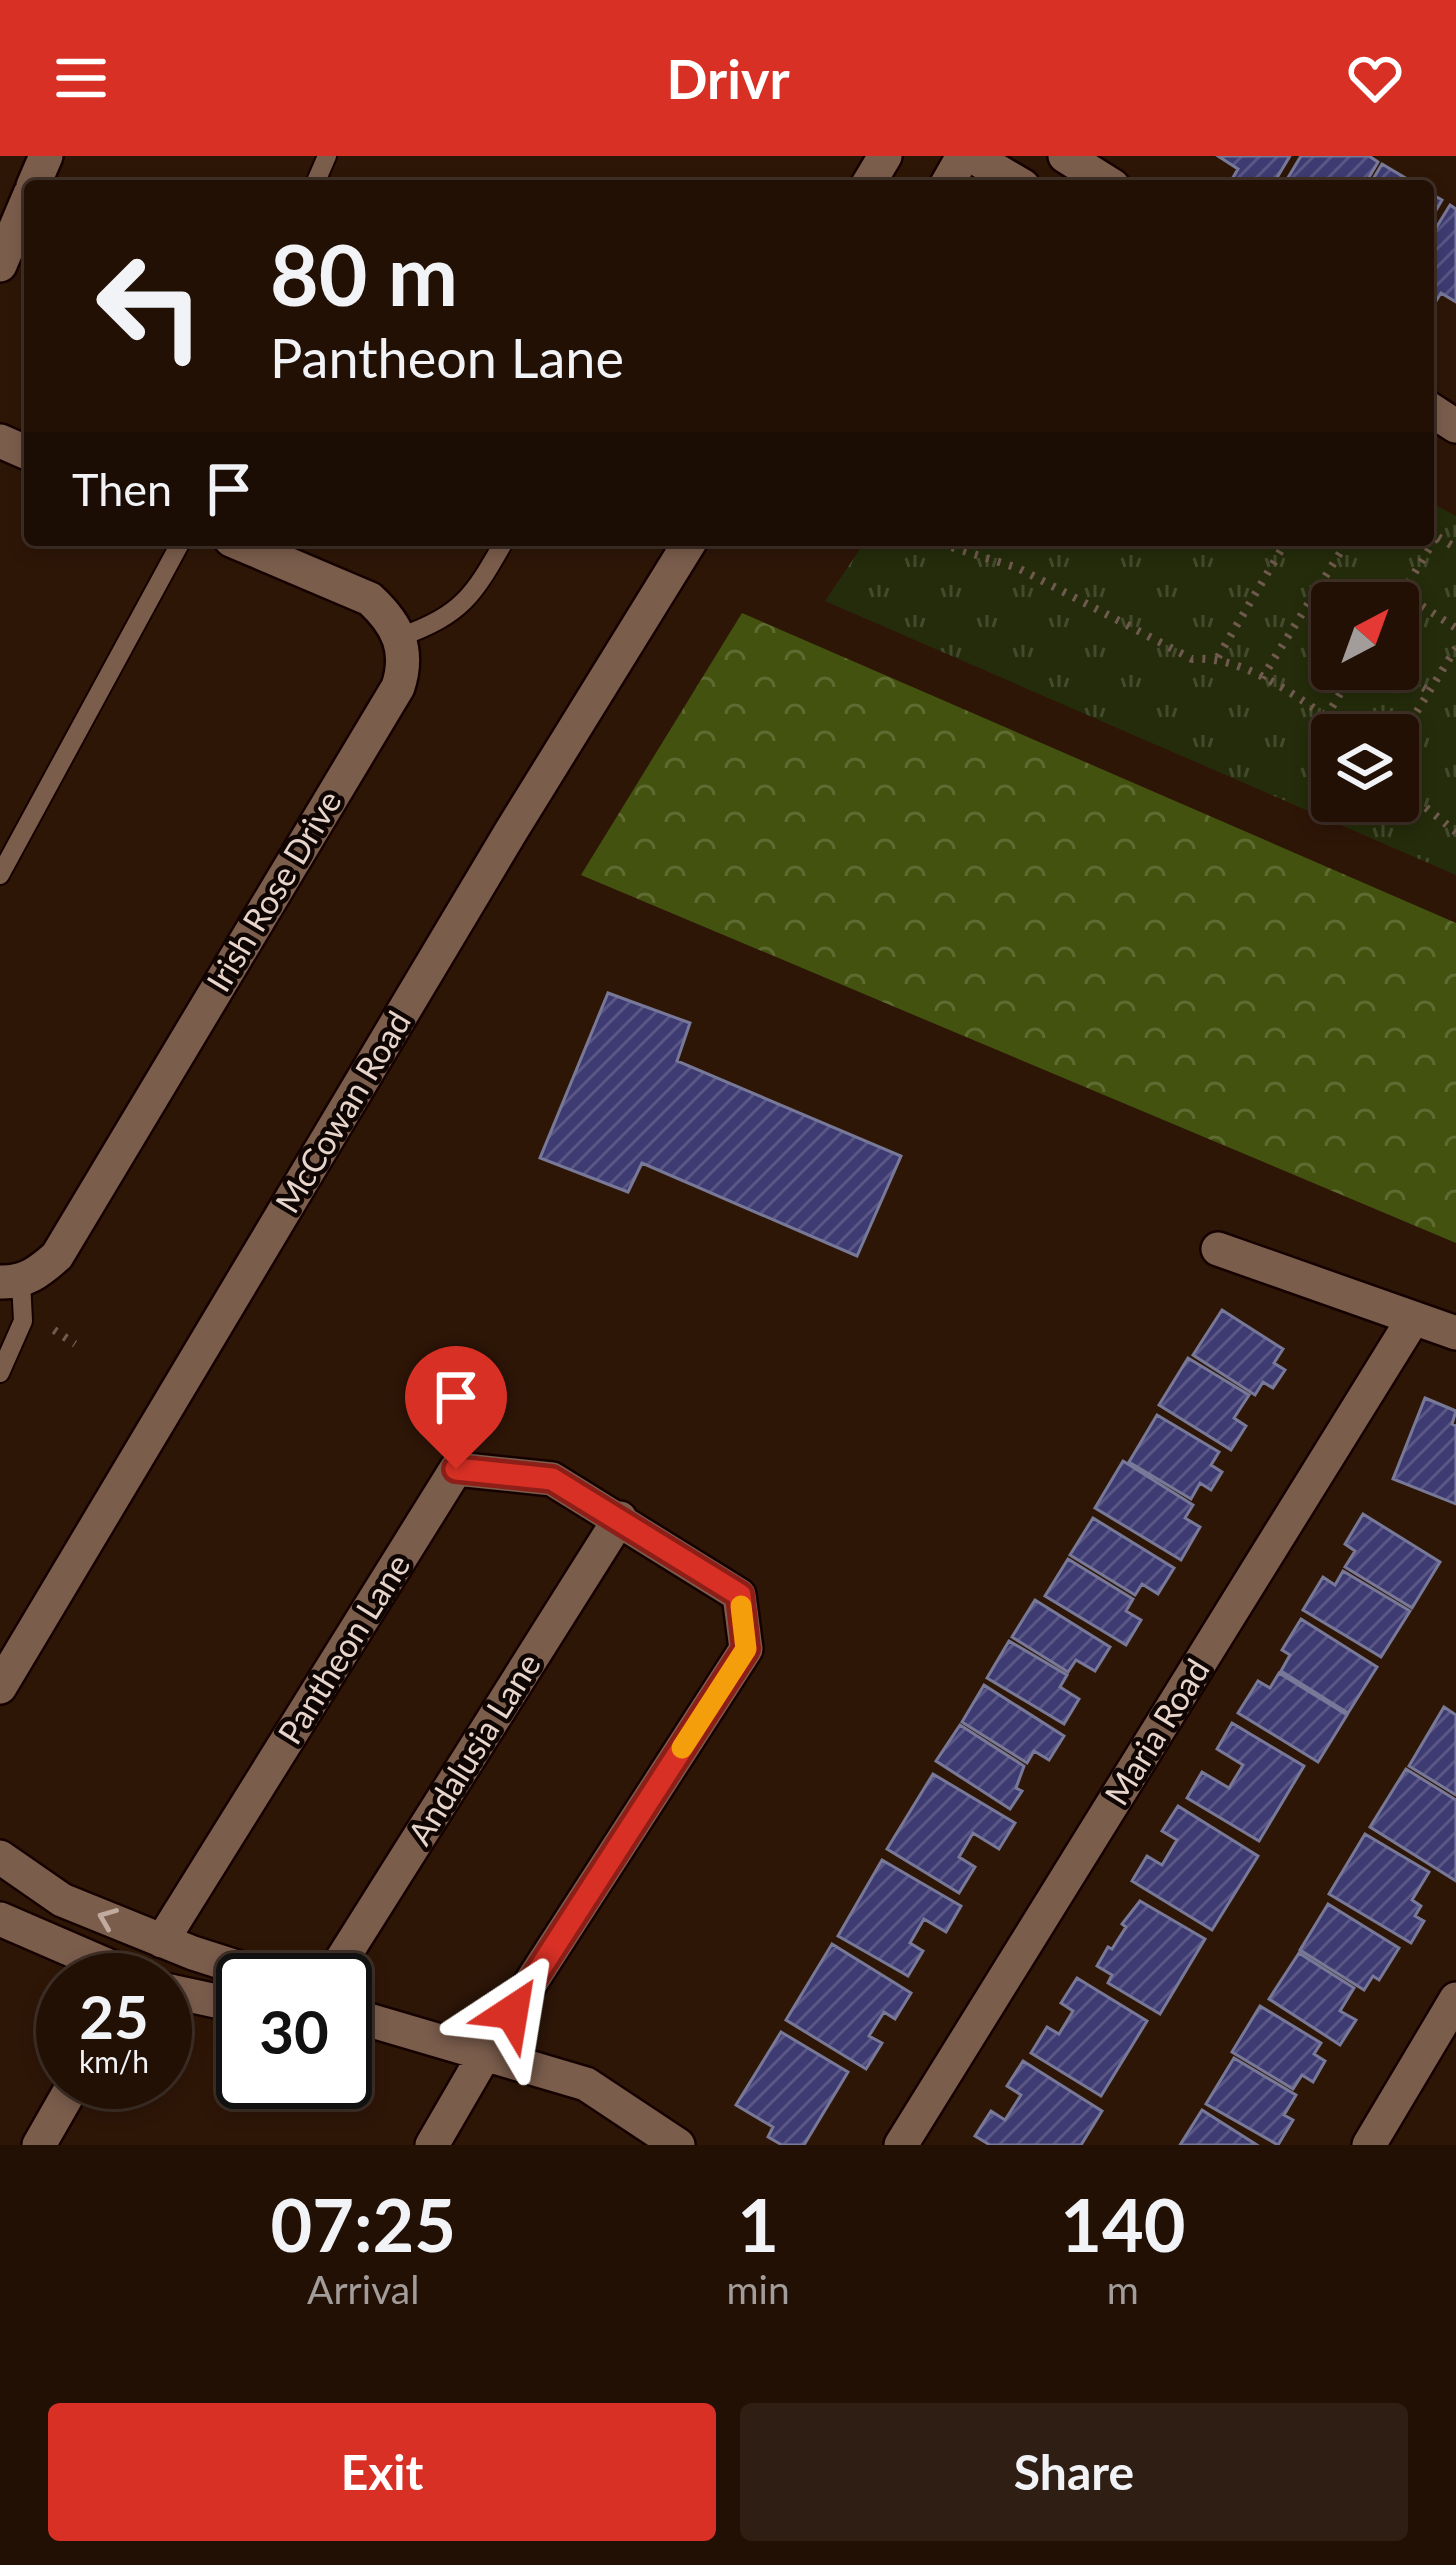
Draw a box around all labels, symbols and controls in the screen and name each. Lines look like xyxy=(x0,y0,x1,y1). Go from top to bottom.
icon: menu xyxy=(48,45,114,111)
icon: heart xyxy=(1342,45,1408,111)
text: Drivr xyxy=(666,46,790,111)
text: 80 m xyxy=(270,223,458,324)
icon: left xyxy=(72,228,228,384)
text: Pantheon Lane xyxy=(270,325,624,390)
icon: arrive xyxy=(196,456,262,522)
text: Then xyxy=(72,462,172,516)
north arrow xyxy=(1311,582,1419,690)
map controls xyxy=(1311,582,1419,822)
button: layers xyxy=(1311,714,1419,822)
street label: Irish Rose Drive xyxy=(197,783,349,998)
street label: McCowan Road xyxy=(266,1004,418,1219)
pin xyxy=(405,1346,507,1469)
icon: arrive xyxy=(423,1364,489,1430)
street label: Pantheon Lane xyxy=(269,1546,417,1751)
street label: Andalusia Lane xyxy=(398,1645,548,1852)
street label: Maria Road xyxy=(1096,1651,1217,1812)
one-way arrow xyxy=(98,1909,119,1933)
position arrow xyxy=(449,1949,575,2075)
speed limit sign: 30 xyxy=(216,1953,372,2109)
text: 25 xyxy=(79,1980,149,2052)
text: km/h xyxy=(79,2043,149,2079)
text: 07:25 xyxy=(270,2181,456,2267)
text: 1 xyxy=(737,2181,779,2267)
text: 140 xyxy=(1060,2181,1185,2267)
text: Arrival xyxy=(307,2266,419,2312)
text: min xyxy=(727,2266,790,2312)
text: m xyxy=(1107,2266,1139,2312)
button: Exit xyxy=(48,2403,716,2541)
button: Share xyxy=(740,2403,1408,2541)

